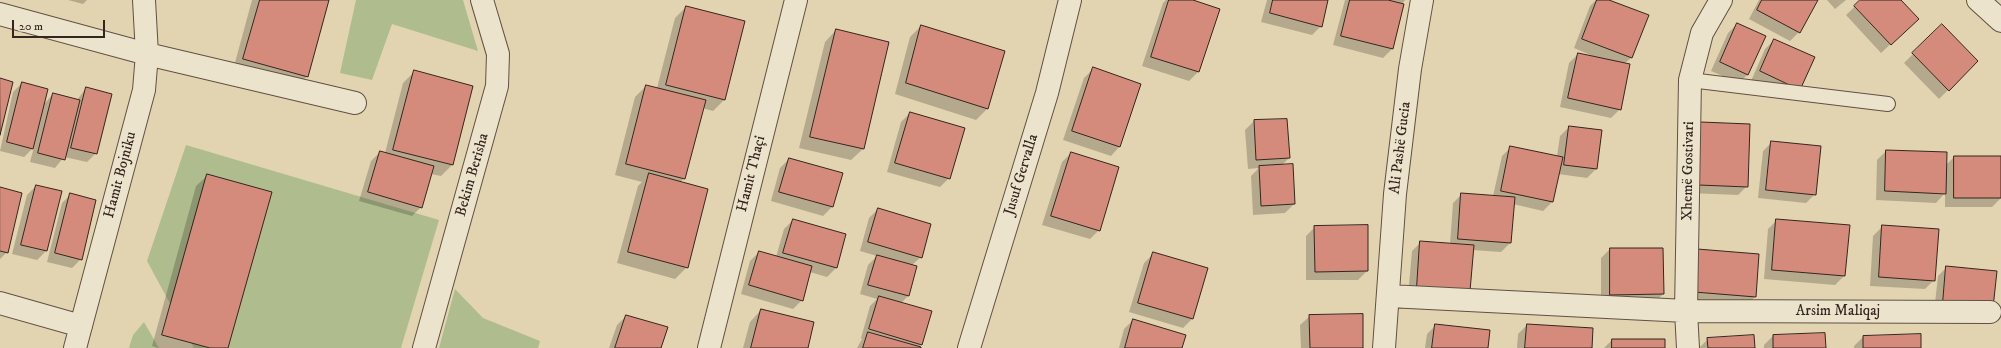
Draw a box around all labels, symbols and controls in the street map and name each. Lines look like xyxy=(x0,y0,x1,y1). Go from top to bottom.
scale bar xyxy=(14,12,107,38)
text: 20 m xyxy=(19,19,43,34)
street label: Ali Pashë Gucia xyxy=(1386,101,1416,195)
street label: Xhemë Gostivari xyxy=(1679,121,1699,221)
street label: Hamit Bojniku xyxy=(101,130,141,220)
street label: Bekim Berisha xyxy=(453,131,493,219)
street label: Jusuf Gervalla xyxy=(1001,132,1043,218)
street label: Hamit Thaçi xyxy=(734,134,770,214)
street label: Arsim Maliqaj xyxy=(1796,303,1880,321)

